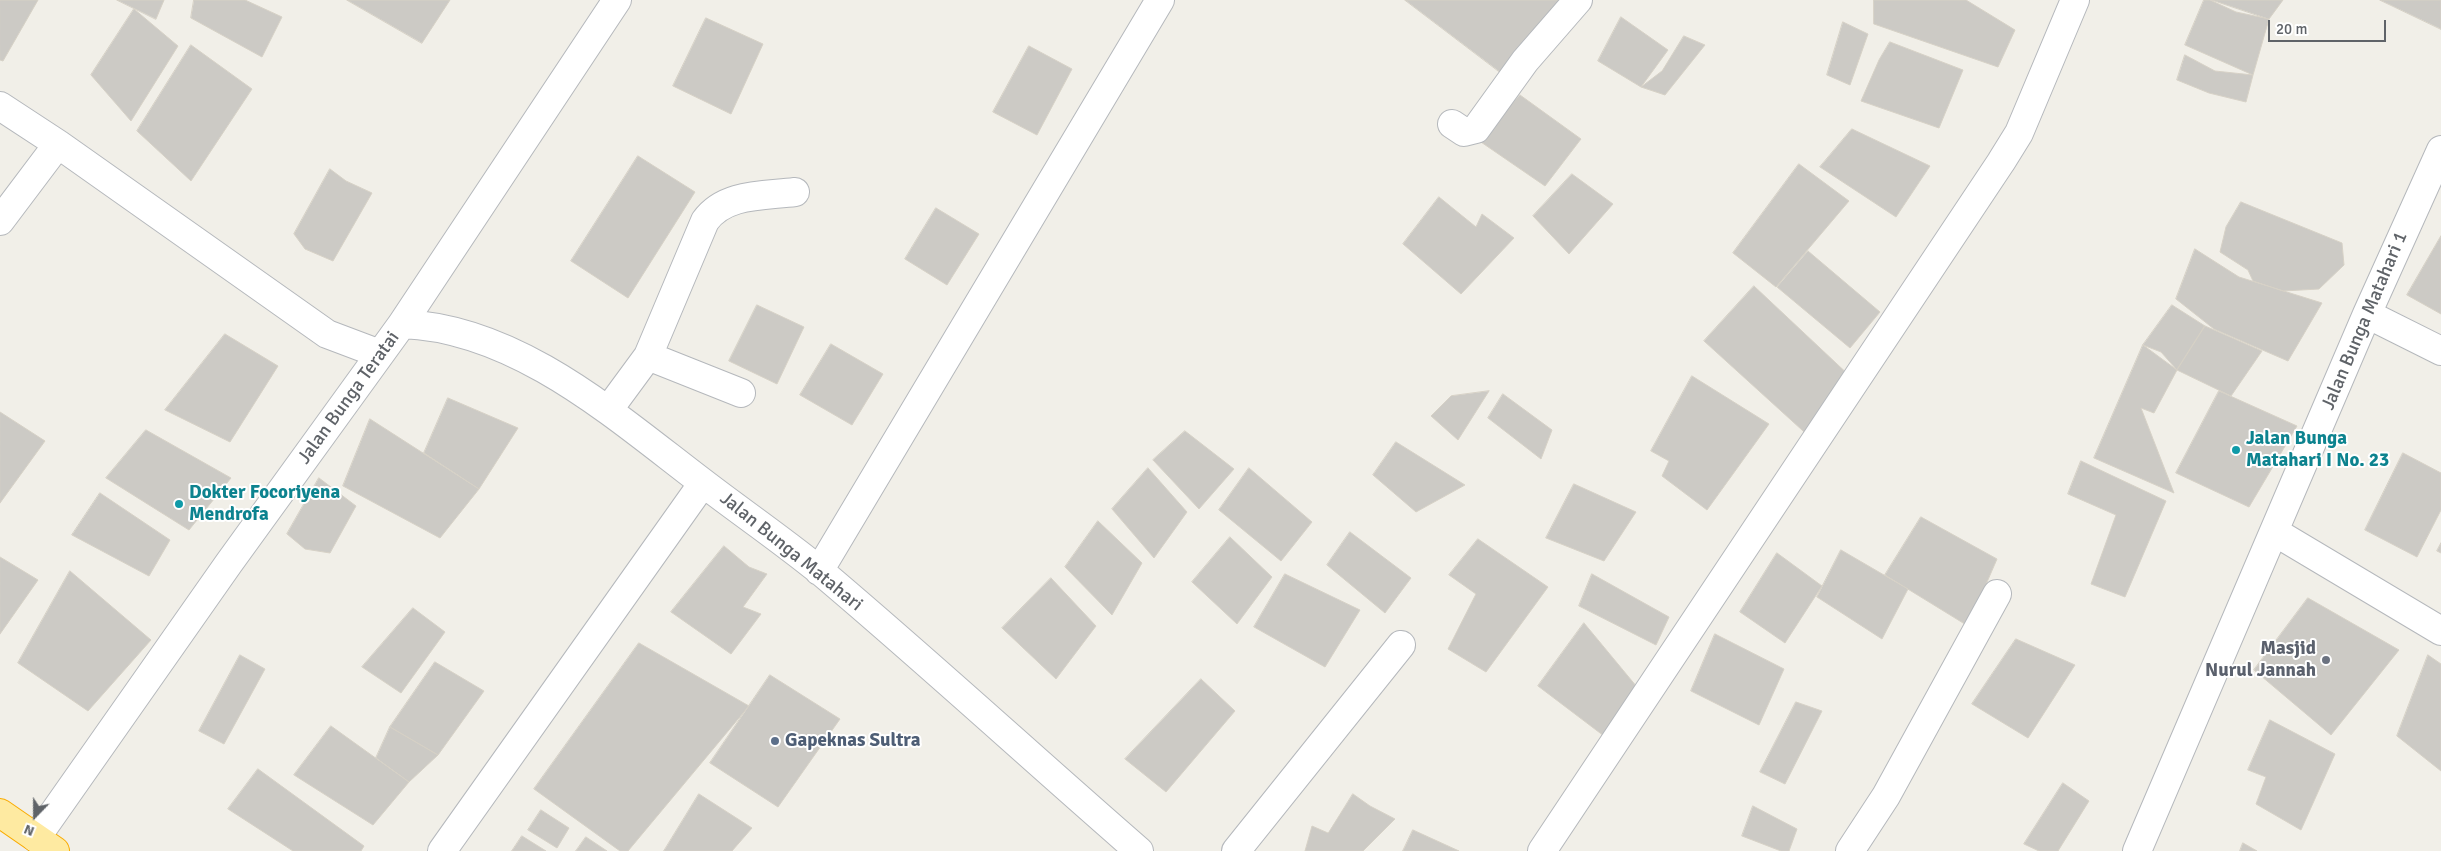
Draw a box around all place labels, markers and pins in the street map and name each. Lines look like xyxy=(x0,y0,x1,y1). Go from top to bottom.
place label: Jalan Bunga Matahari I No. 23 xyxy=(2246,428,2389,472)
marker: Jalan Bunga Matahari I No. 23 xyxy=(2230,444,2242,456)
place label: Dokter Focoriyena Mendrofa xyxy=(189,482,340,526)
marker: Dokter Focoriyena Mendrofa xyxy=(173,498,185,510)
place label: Masjid Nurul Jannah xyxy=(2205,638,2316,682)
marker: Masjid Nurul Jannah xyxy=(2320,654,2332,666)
place label: Gapeknas Sultra xyxy=(785,730,920,752)
marker: Gapeknas Sultra xyxy=(769,735,781,747)

